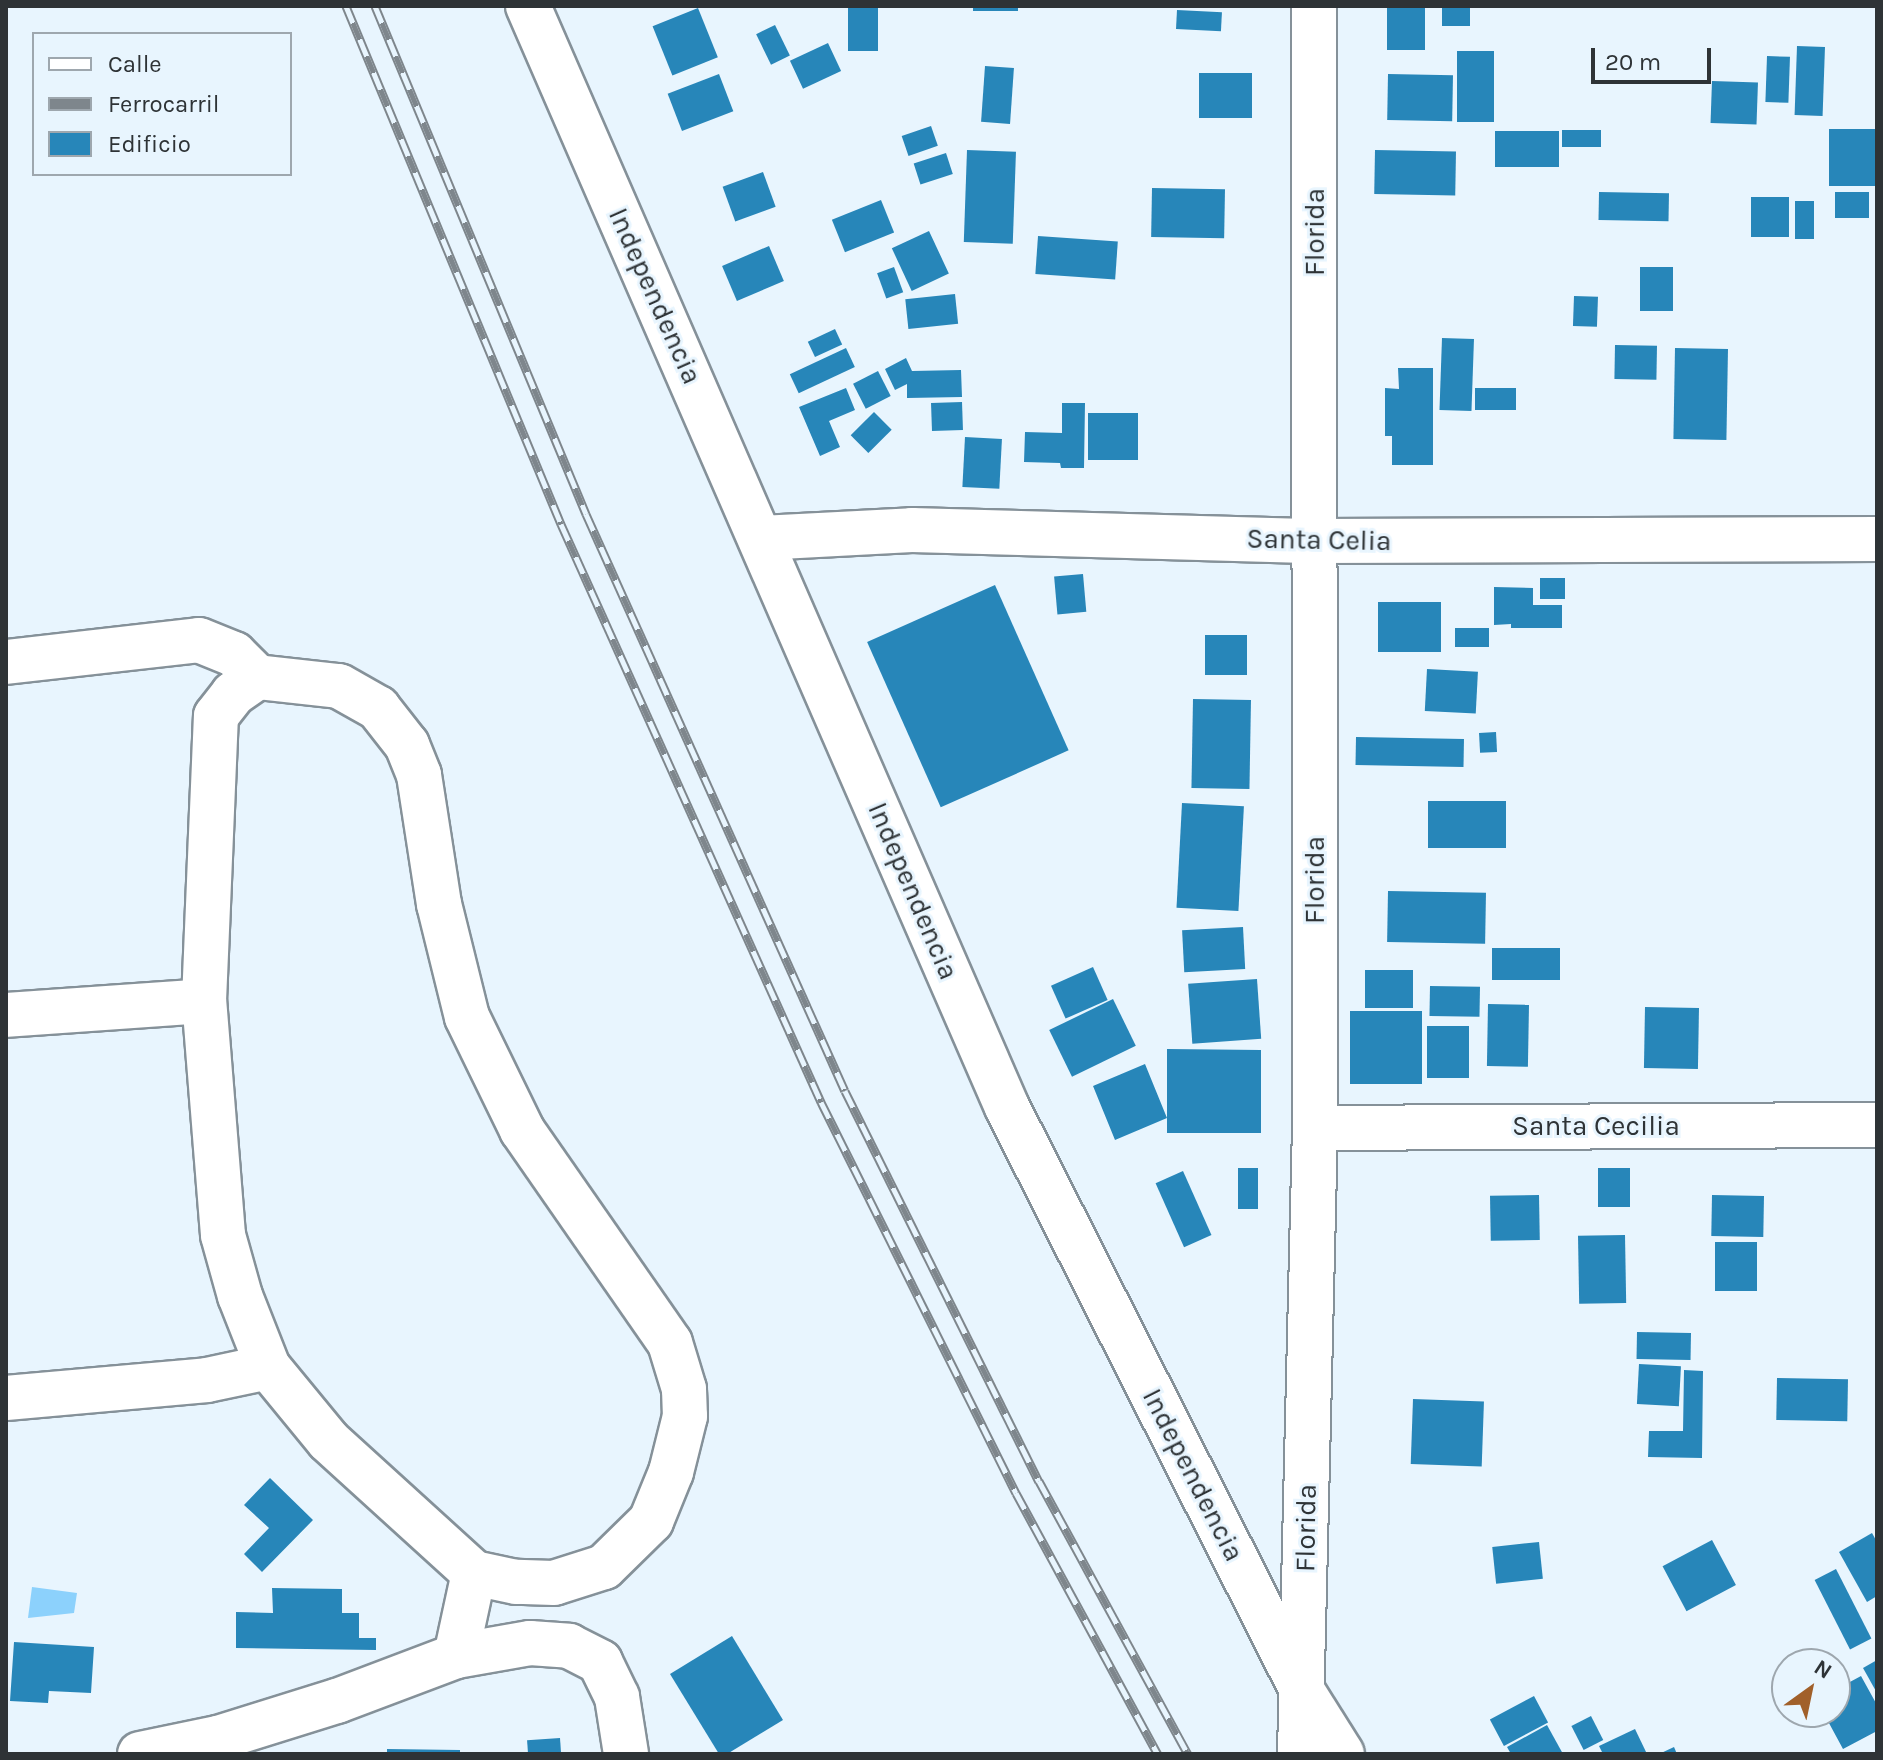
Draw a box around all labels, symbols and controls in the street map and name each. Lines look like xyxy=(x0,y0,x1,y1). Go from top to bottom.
legend xyxy=(32,32,292,176)
scale bar xyxy=(1595,32,1715,82)
text: 20 m xyxy=(1605,48,1661,76)
text: Calle xyxy=(108,50,162,78)
text: Ferrocarril xyxy=(108,90,220,118)
text: Edificio xyxy=(108,130,191,158)
street label: Florida xyxy=(1298,188,1332,276)
street label: Independencia xyxy=(601,203,709,389)
street label: Santa Celia xyxy=(1246,522,1392,558)
street label: Independencia xyxy=(861,797,965,985)
street label: Florida xyxy=(1298,836,1332,924)
street label: Santa Cecilia xyxy=(1512,1109,1680,1143)
street label: Independencia xyxy=(1135,1383,1251,1567)
street label: Florida xyxy=(1288,1484,1324,1572)
north arrow xyxy=(1771,1648,1851,1728)
text: N xyxy=(1809,1654,1837,1685)

